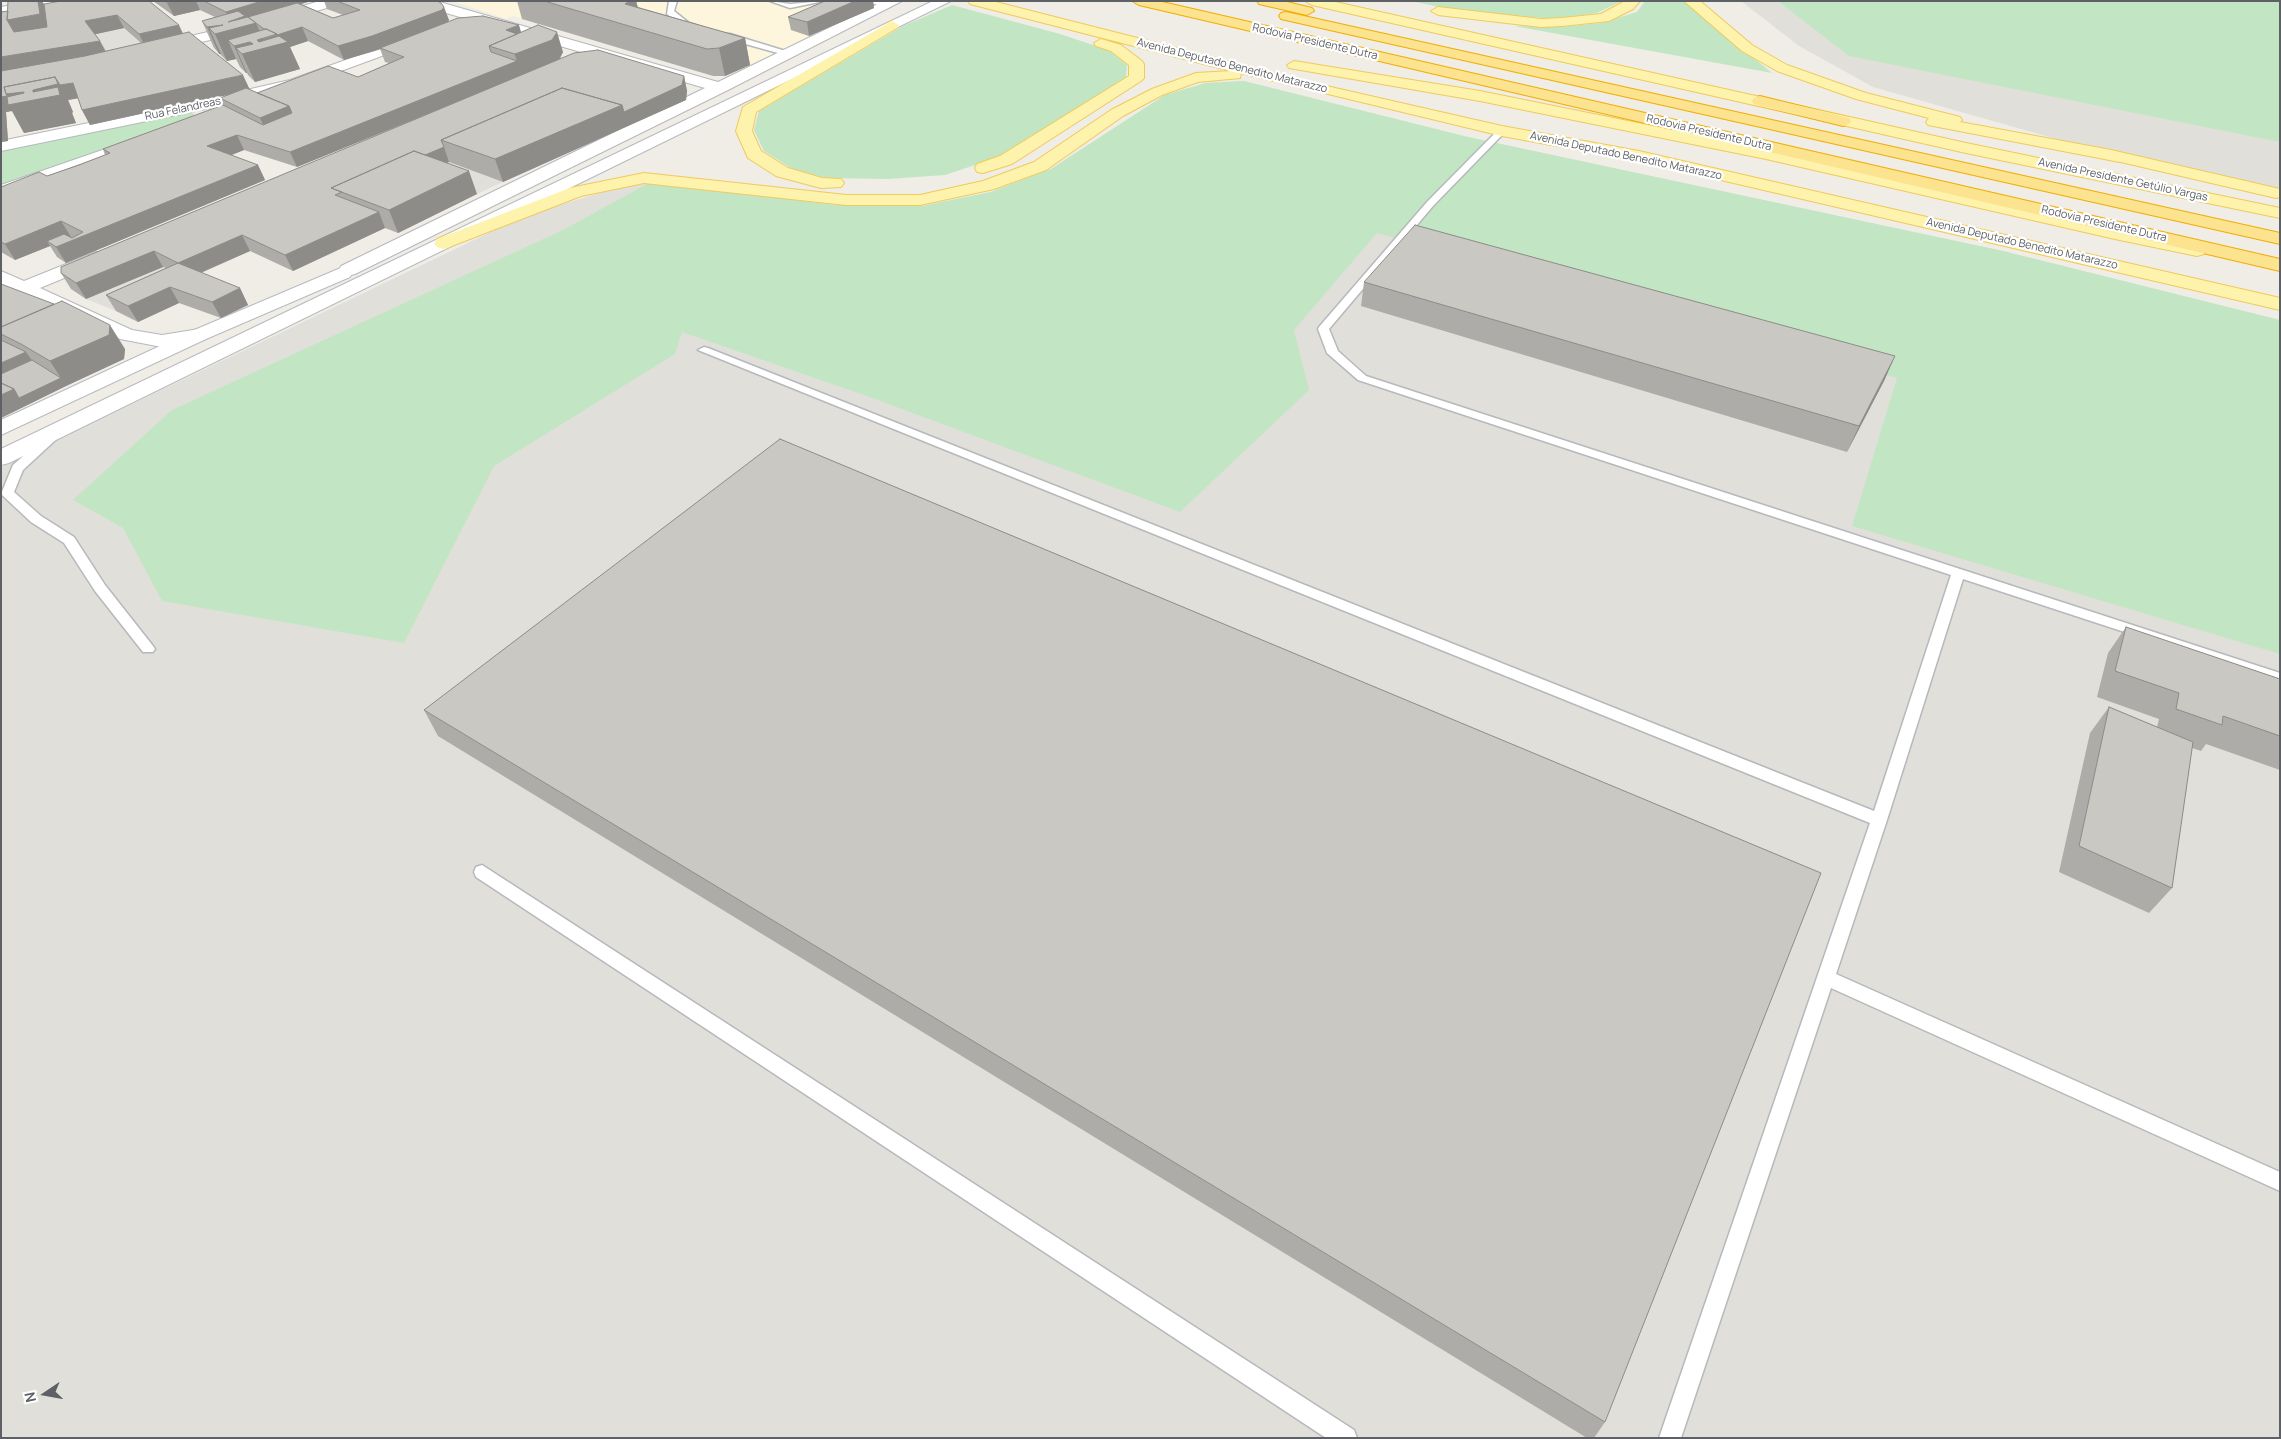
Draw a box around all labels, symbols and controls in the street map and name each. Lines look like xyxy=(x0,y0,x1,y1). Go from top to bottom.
street label: Rodovia Presidente Dutra xyxy=(1251,21,1379,63)
street label: Avenida Deputado Benedito Matarazzo xyxy=(1135,36,1329,96)
street label: Rua Felandreas xyxy=(144,95,222,123)
street label: Rodovia Presidente Dutra xyxy=(1645,112,1773,154)
street label: Avenida Deputado Benedito Matarazzo xyxy=(1529,129,1723,183)
street label: Avenida Presidente Getúlio Vargas xyxy=(2037,156,2209,204)
street label: Rodovia Presidente Dutra xyxy=(2040,203,2168,245)
street label: Avenida Deputado Benedito Matarazzo xyxy=(1925,216,2119,272)
north arrow xyxy=(20,1369,70,1419)
text: N xyxy=(20,1390,40,1404)

